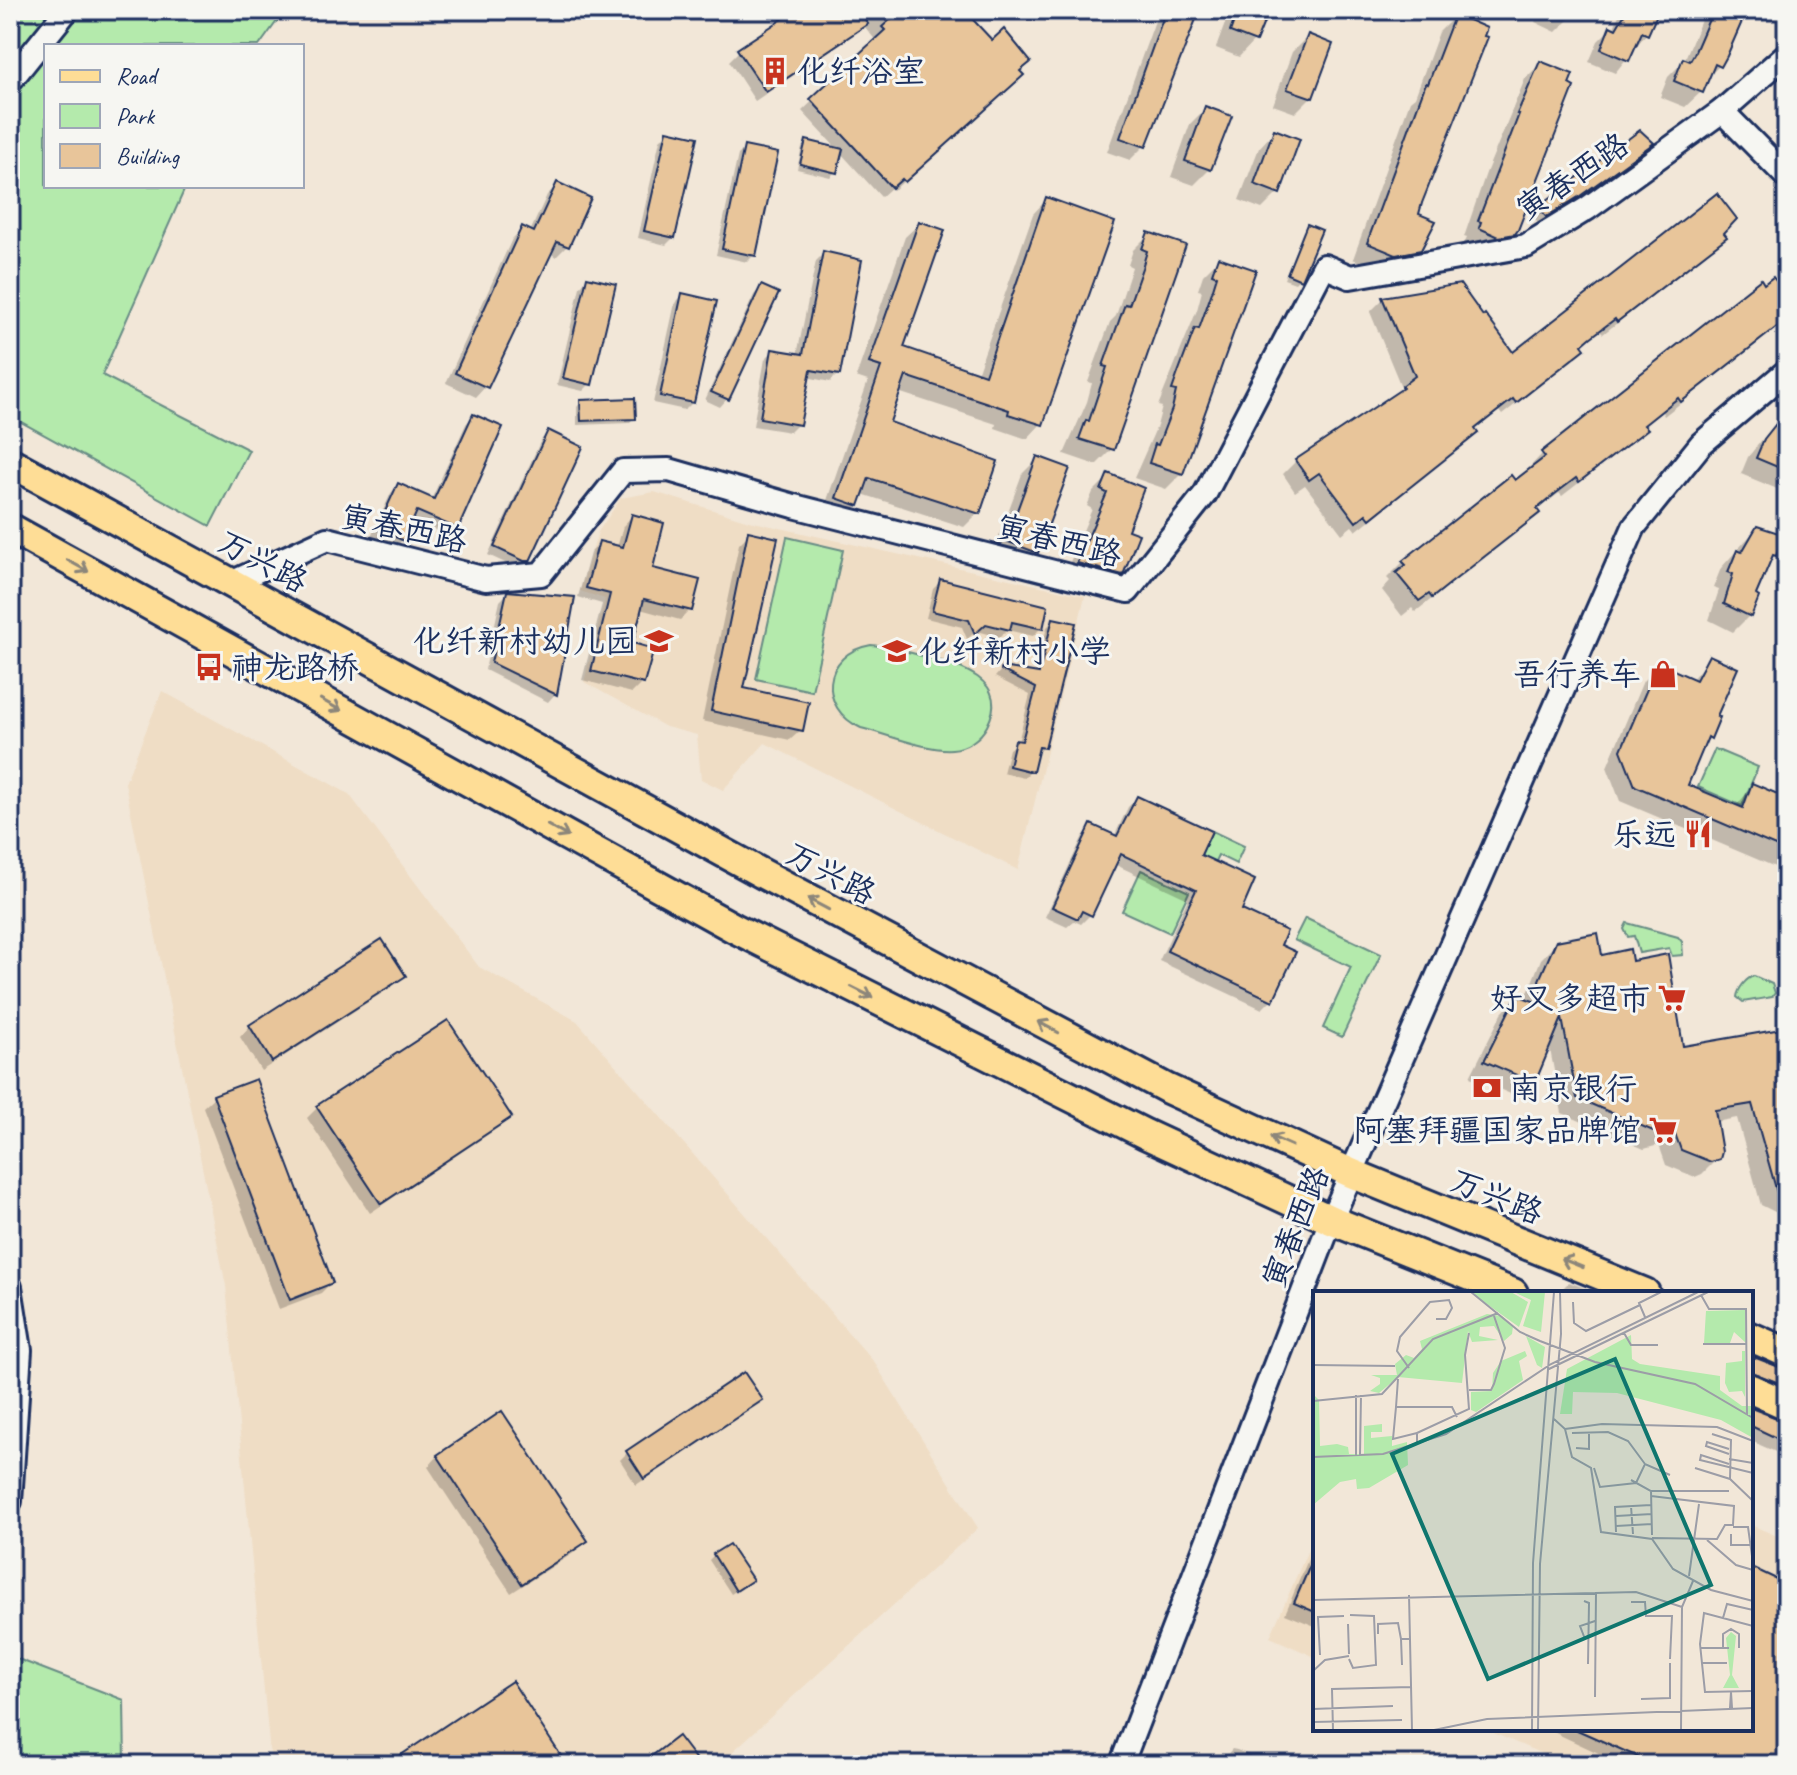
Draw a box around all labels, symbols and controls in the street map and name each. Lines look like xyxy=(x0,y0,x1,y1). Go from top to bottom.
legend xyxy=(44,44,304,188)
place label: 化纤浴室 xyxy=(797,51,925,92)
building icon: 化纤浴室 xyxy=(760,56,790,86)
text: Road xyxy=(116,61,160,91)
text: Park xyxy=(116,101,156,131)
street label: 寅春西路 xyxy=(1508,124,1637,229)
text: Building xyxy=(116,141,181,171)
street label: 寅春西路 xyxy=(337,495,471,562)
street label: 寅春西路 xyxy=(992,505,1126,576)
street label: 万兴路 xyxy=(211,521,315,602)
one-way arrow xyxy=(66,558,90,574)
place label: 化纤新村幼儿园 xyxy=(413,621,637,662)
school or university icon: 化纤新村幼儿园 xyxy=(644,626,674,656)
place label: 化纤新村小学 xyxy=(919,631,1111,672)
school or university icon: 化纤新村小学 xyxy=(882,636,912,666)
place label: 神龙路桥 xyxy=(231,647,359,688)
bus stop icon: 神龙路桥 xyxy=(194,652,224,682)
place label: 吾行养车 xyxy=(1513,654,1641,695)
shop icon: 吾行养车 xyxy=(1648,659,1678,689)
one-way arrow xyxy=(318,698,342,713)
place label: 乐远 xyxy=(1612,814,1676,855)
restaurant icon: 乐远 xyxy=(1683,819,1713,849)
one-way arrow xyxy=(546,823,569,839)
street label: 万兴路 xyxy=(779,833,883,914)
one-way arrow xyxy=(807,896,831,912)
place label: 好又多超市 xyxy=(1490,978,1650,1019)
supermarket icon: 好又多超市 xyxy=(1657,983,1687,1013)
one-way arrow xyxy=(849,985,873,1000)
one-way arrow xyxy=(1036,1018,1060,1034)
place label: 南京银行 xyxy=(1509,1068,1637,1109)
bank icon: 南京银行 xyxy=(1472,1073,1502,1103)
place label: 阿塞拜疆国家品牌馆 xyxy=(1353,1110,1641,1151)
supermarket icon: 阿塞拜疆国家品牌馆 xyxy=(1648,1115,1678,1145)
one-way arrow xyxy=(1269,1133,1293,1148)
street label: 万兴路 xyxy=(1445,1159,1549,1233)
street label: 寅春西路 xyxy=(1252,1160,1338,1294)
one-way arrow xyxy=(1560,1255,1585,1270)
inset map xyxy=(1313,1291,1753,1731)

